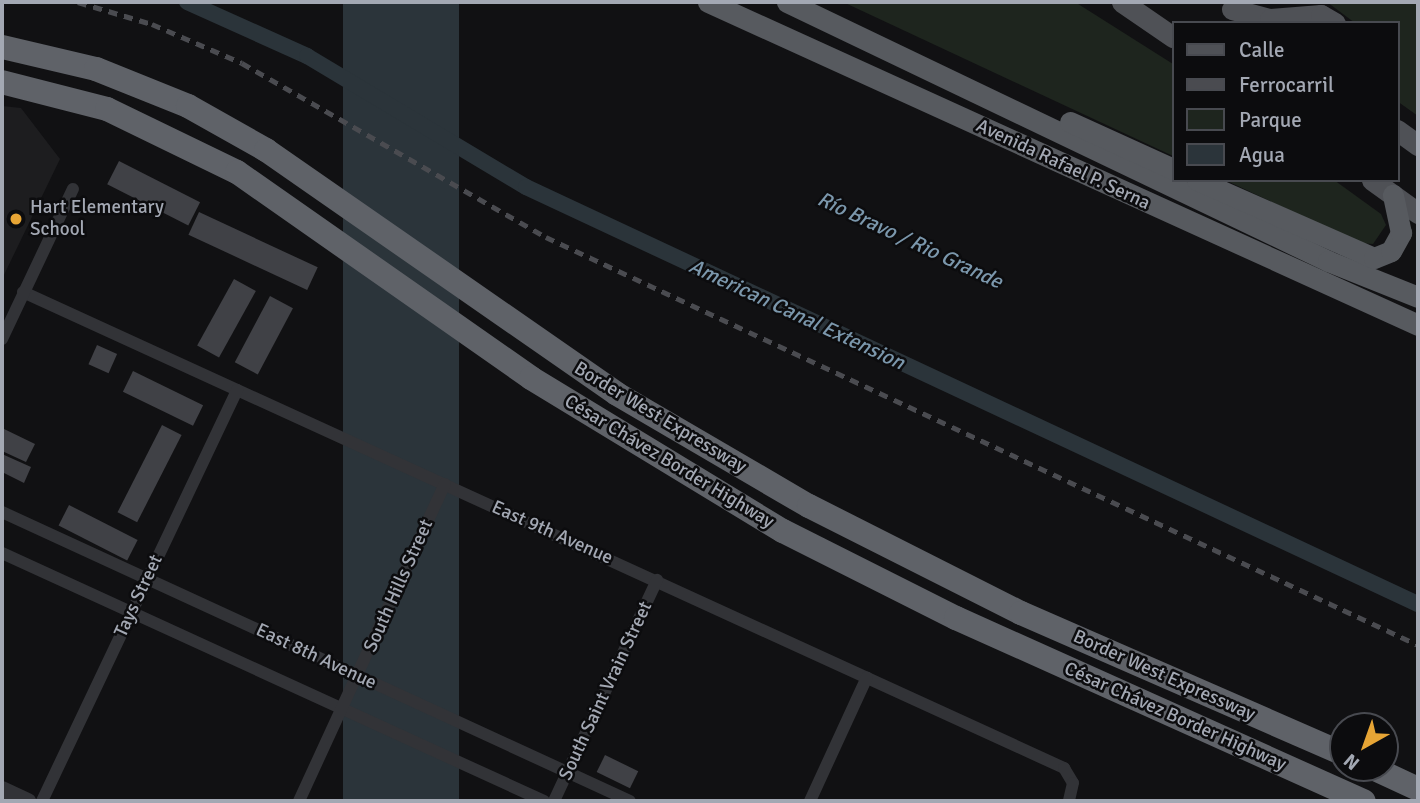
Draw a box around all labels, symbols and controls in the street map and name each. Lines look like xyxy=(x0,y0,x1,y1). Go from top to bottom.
legend xyxy=(1172,21,1399,182)
text: Calle xyxy=(1239,37,1285,63)
text: Ferrocarril xyxy=(1239,72,1334,98)
text: Parque xyxy=(1239,107,1302,133)
street label: Avenida Rafael P. Serna xyxy=(972,115,1154,215)
text: Agua xyxy=(1239,142,1285,168)
water label: Río Bravo / Rio Grande xyxy=(814,186,1006,294)
place label: Hart Elementary School xyxy=(30,197,164,241)
marker: Hart Elementary School xyxy=(8,211,24,227)
water label: American Canal Extension xyxy=(685,253,909,375)
street label: Border West Expressway xyxy=(570,357,750,479)
street label: César Chávez Border Highway xyxy=(560,390,778,534)
street label: East 9th Avenue xyxy=(488,496,616,570)
street label: South Hills Street xyxy=(360,516,438,656)
street label: Tays Street xyxy=(110,551,168,641)
street label: South Saint Vrain Street xyxy=(555,598,657,784)
street label: East 8th Avenue xyxy=(252,619,380,695)
street label: Border West Expressway xyxy=(1069,625,1259,727)
street label: César Chávez Border Highway xyxy=(1061,658,1289,776)
north arrow xyxy=(1329,712,1399,782)
text: N xyxy=(1339,748,1365,775)

